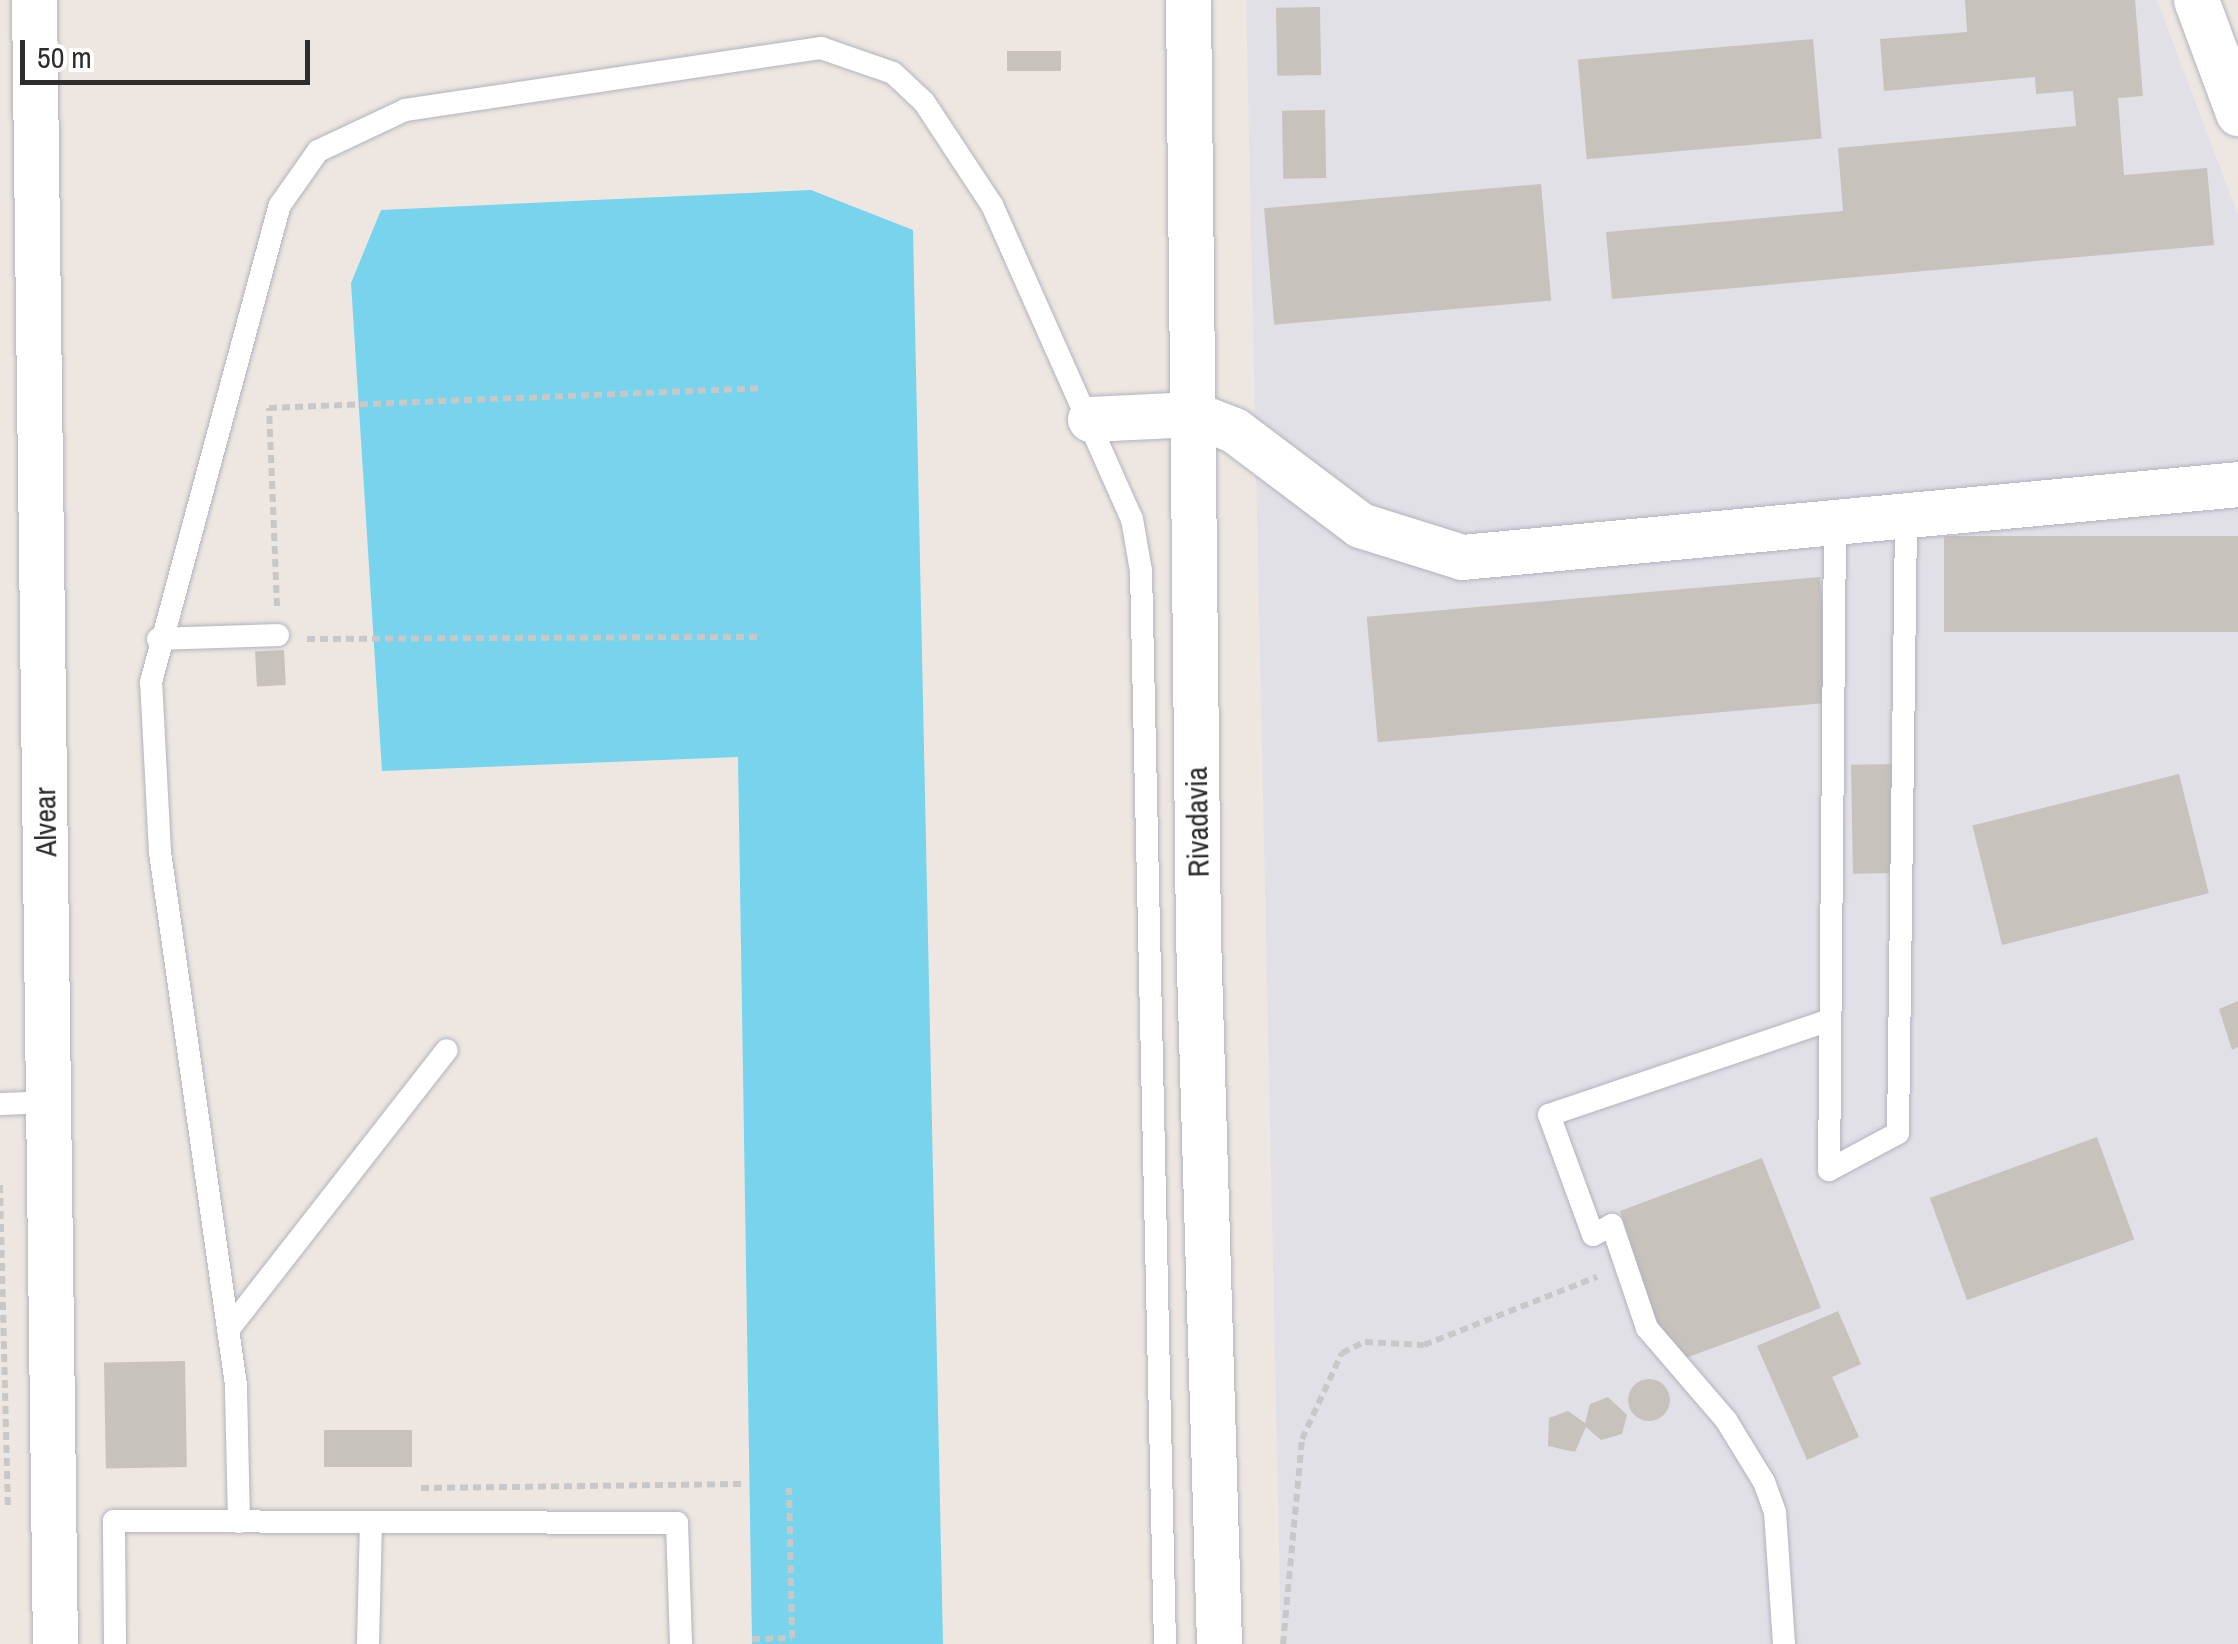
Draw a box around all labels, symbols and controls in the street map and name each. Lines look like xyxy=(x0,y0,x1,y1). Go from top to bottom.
scale bar xyxy=(25,20,315,82)
text: 50 m xyxy=(37,37,92,77)
street label: Rivadavia xyxy=(1178,766,1216,878)
street label: Alvear xyxy=(26,787,64,857)

